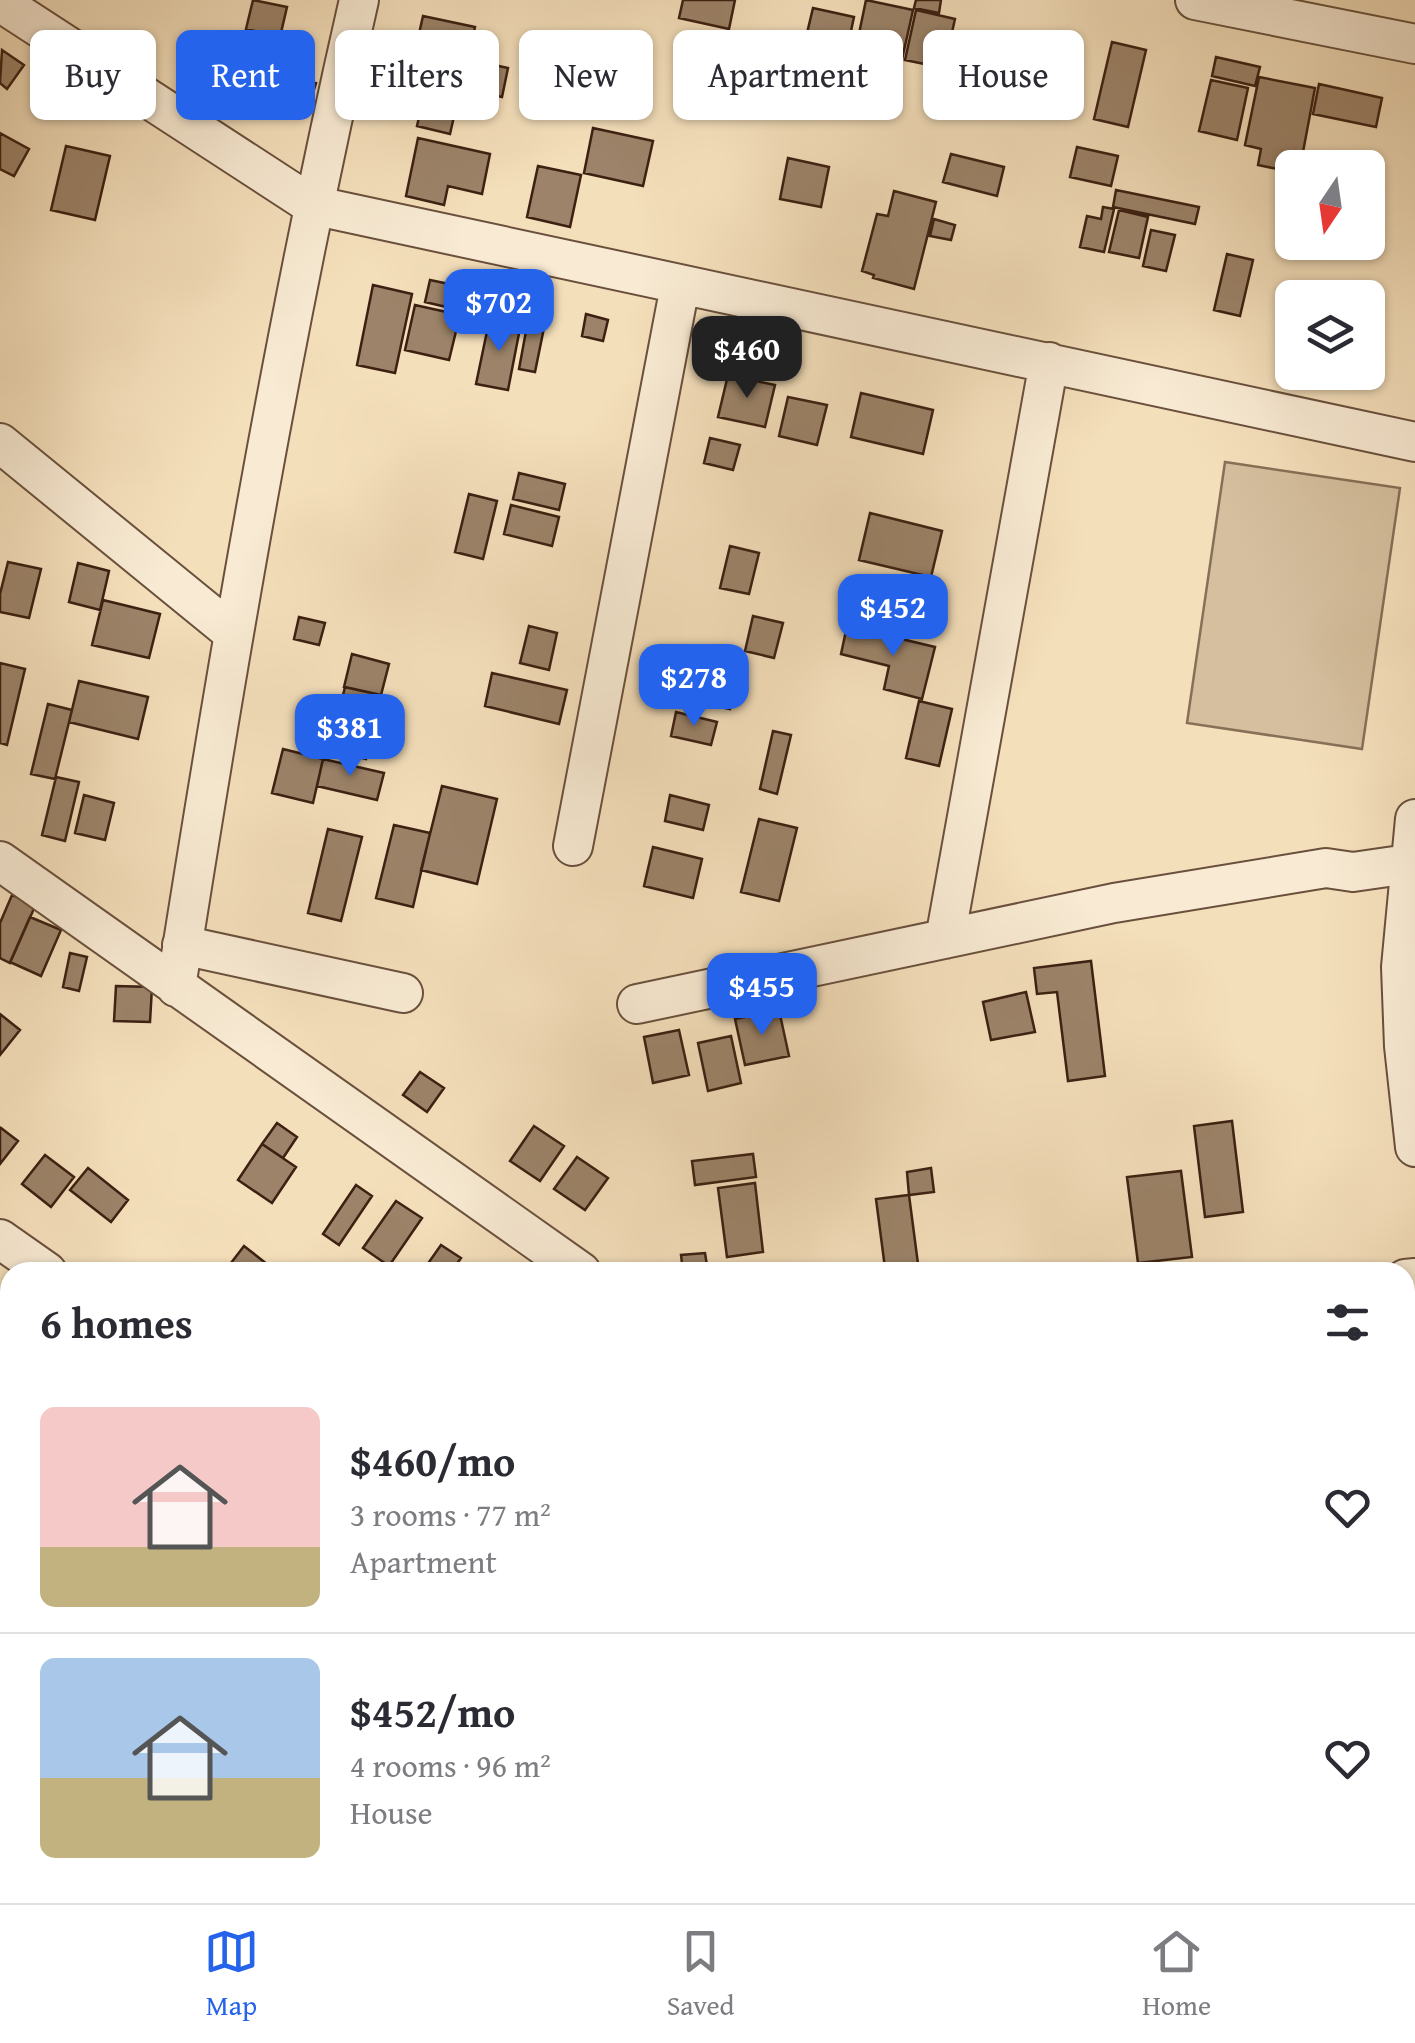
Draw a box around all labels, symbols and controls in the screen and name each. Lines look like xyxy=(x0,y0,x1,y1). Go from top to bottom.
chip: Buy xyxy=(30,30,156,120)
chip: Rent xyxy=(176,30,315,120)
chip: Filters xyxy=(335,30,499,120)
chip: New xyxy=(519,30,653,120)
chip: Apartment xyxy=(673,30,903,120)
chip: House xyxy=(923,30,1084,120)
north arrow xyxy=(1275,150,1385,260)
map controls xyxy=(1275,150,1385,390)
pin: $702 xyxy=(440,269,558,354)
text: $702 xyxy=(466,278,532,325)
button: layers xyxy=(1275,280,1385,390)
pin: $460 xyxy=(688,316,806,401)
text: $460 xyxy=(714,325,780,372)
pin: $452 xyxy=(834,574,952,659)
text: $452 xyxy=(860,583,926,630)
pin: $278 xyxy=(635,644,753,729)
text: $278 xyxy=(661,653,727,700)
pin: $381 xyxy=(291,694,409,779)
text: $381 xyxy=(317,703,383,750)
pin: $455 xyxy=(703,953,821,1038)
text: $455 xyxy=(729,962,795,1009)
text: 6 homes xyxy=(40,1292,193,1353)
icon: filters xyxy=(1320,1295,1375,1350)
text: $460/mo xyxy=(350,1430,515,1491)
icon: home xyxy=(120,1447,240,1567)
icon: heart xyxy=(1320,1480,1375,1535)
text: 3 rooms · 77 m² xyxy=(350,1491,551,1538)
text: Apartment xyxy=(350,1538,497,1585)
text: $452/mo xyxy=(350,1681,515,1742)
icon: home xyxy=(120,1698,240,1818)
icon: heart xyxy=(1320,1731,1375,1786)
text: 4 rooms · 96 m² xyxy=(350,1742,551,1789)
text: House xyxy=(350,1789,433,1836)
tab: Map xyxy=(204,1924,259,2025)
tab: Saved xyxy=(667,1924,734,2025)
tab: Home xyxy=(1142,1924,1211,2025)

